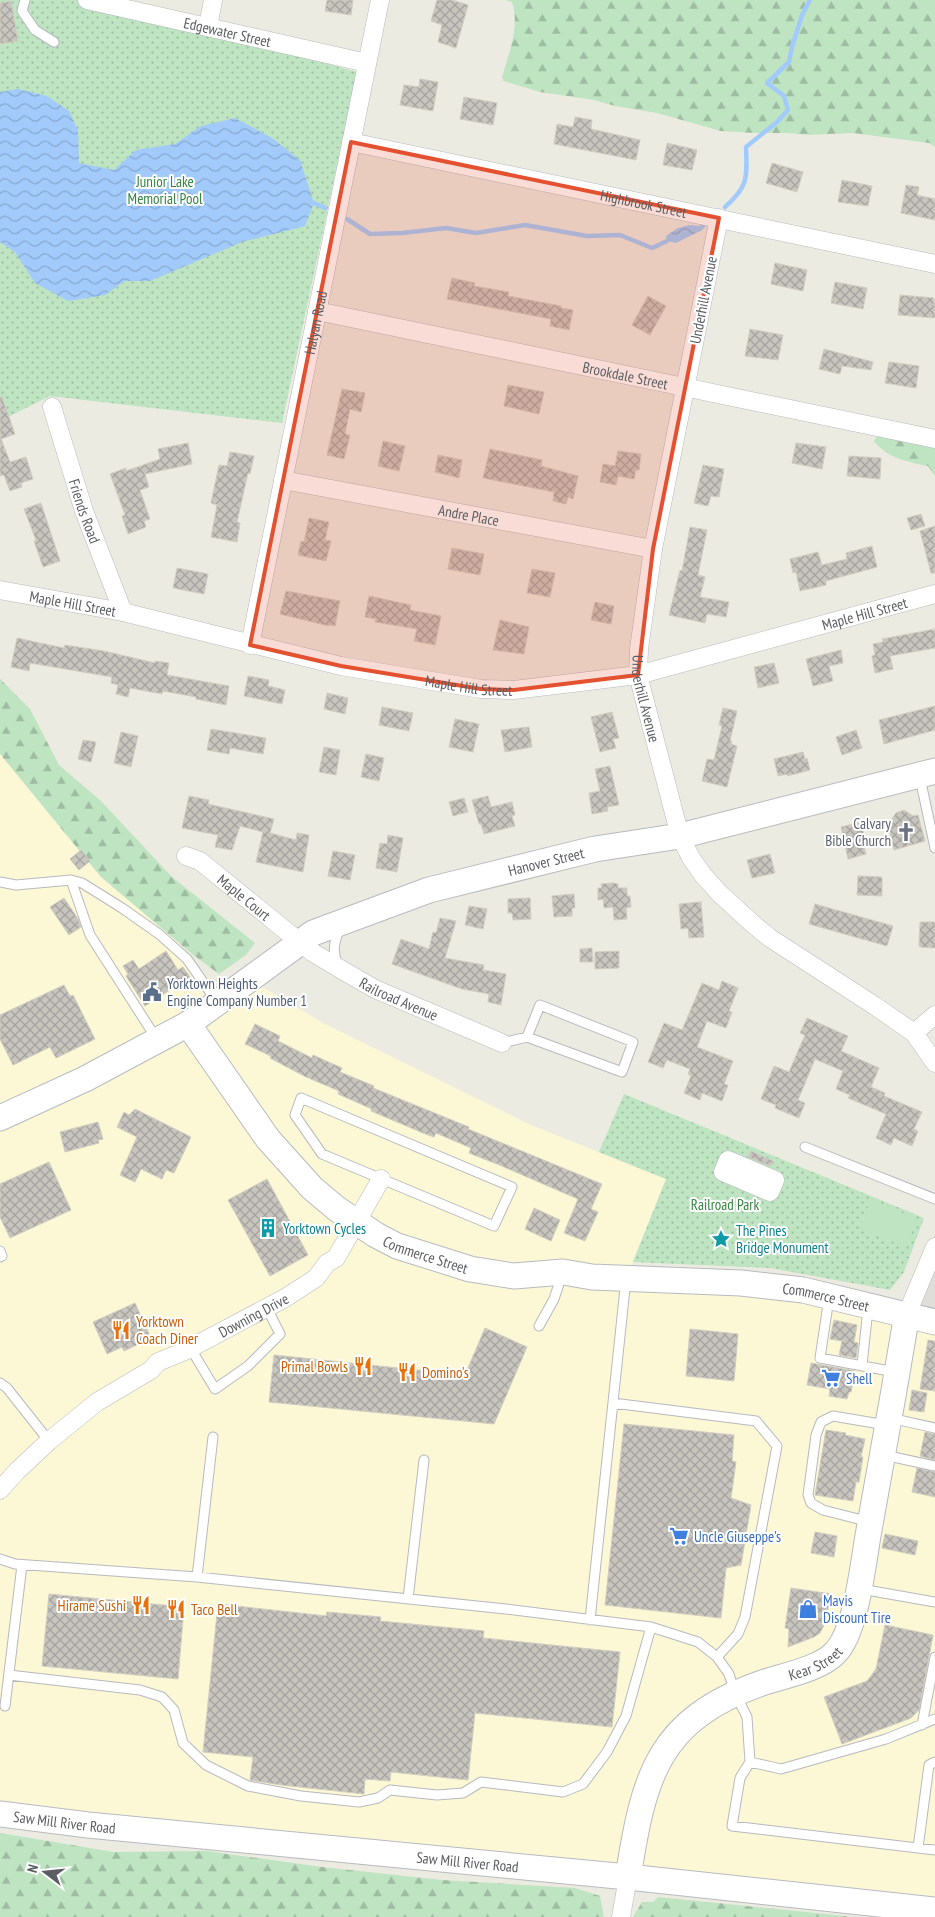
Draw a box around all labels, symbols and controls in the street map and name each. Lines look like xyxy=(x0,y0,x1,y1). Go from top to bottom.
street label: Edgewater Street xyxy=(182,13,273,51)
park label: Junior Lake Memorial Pool xyxy=(128,172,203,208)
street label: Highbrook Street xyxy=(599,185,689,221)
street label: Underhill Avenue xyxy=(685,255,721,345)
street label: Halyan Road xyxy=(299,289,331,356)
street label: Brookdale Street xyxy=(581,357,670,393)
street label: Friends Road xyxy=(65,476,105,546)
street label: Andre Place xyxy=(437,500,501,530)
street label: Maple Hill Street xyxy=(28,586,118,620)
street label: Maple Hill Street xyxy=(820,593,909,634)
street label: Underhill Avenue xyxy=(628,655,665,744)
street label: Maple Hill Street xyxy=(424,671,513,699)
place label: Calvary Bible Church xyxy=(825,814,891,850)
church icon: Calvary Bible Church xyxy=(895,821,917,843)
street label: Hanover Street xyxy=(506,843,586,880)
street label: Maple Court xyxy=(214,870,275,924)
street label: Railroad Avenue xyxy=(356,973,441,1024)
place label: Yorktown Heights Engine Company Number 1 xyxy=(167,974,307,1010)
public building icon: Yorktown Heights Engine Company Number 1 xyxy=(141,981,163,1003)
park label: Railroad Park xyxy=(691,1195,759,1214)
building icon: Yorktown Cycles xyxy=(257,1217,279,1239)
place label: Yorktown Cycles xyxy=(283,1219,366,1238)
place label: The Pines Bridge Monument xyxy=(736,1221,829,1257)
place icon: The Pines Bridge Monument xyxy=(710,1228,732,1250)
street label: Commerce Street xyxy=(380,1231,470,1277)
street label: Commerce Street xyxy=(781,1278,871,1315)
street label: Downing Drive xyxy=(215,1289,292,1341)
place label: Yorktown Coach Diner xyxy=(136,1312,199,1348)
restaurant icon: Yorktown Coach Diner xyxy=(110,1319,132,1341)
restaurant icon: Primal Bowls xyxy=(352,1355,374,1377)
place label: Primal Bowls xyxy=(281,1357,348,1376)
restaurant icon: Domino's xyxy=(396,1361,418,1383)
place label: Domino's xyxy=(422,1363,469,1382)
supermarket icon: Shell xyxy=(820,1367,842,1389)
place label: Shell xyxy=(846,1369,873,1388)
supermarket icon: Uncle Giuseppe's xyxy=(668,1525,690,1547)
place label: Uncle Giuseppe's xyxy=(694,1527,781,1546)
place label: Mavis Discount Tire xyxy=(823,1591,891,1627)
restaurant icon: Hirame Sushi xyxy=(130,1594,152,1616)
place label: Hirame Sushi xyxy=(58,1596,126,1615)
restaurant icon: Taco Bell xyxy=(165,1598,187,1620)
shop icon: Mavis Discount Tire xyxy=(797,1598,819,1620)
place label: Taco Bell xyxy=(191,1600,238,1619)
street label: Kear Street xyxy=(786,1643,846,1684)
street label: Saw Mill River Road xyxy=(12,1806,116,1837)
north arrow xyxy=(20,1847,70,1897)
street label: Saw Mill River Road xyxy=(416,1847,520,1876)
text: N xyxy=(23,1862,42,1875)

